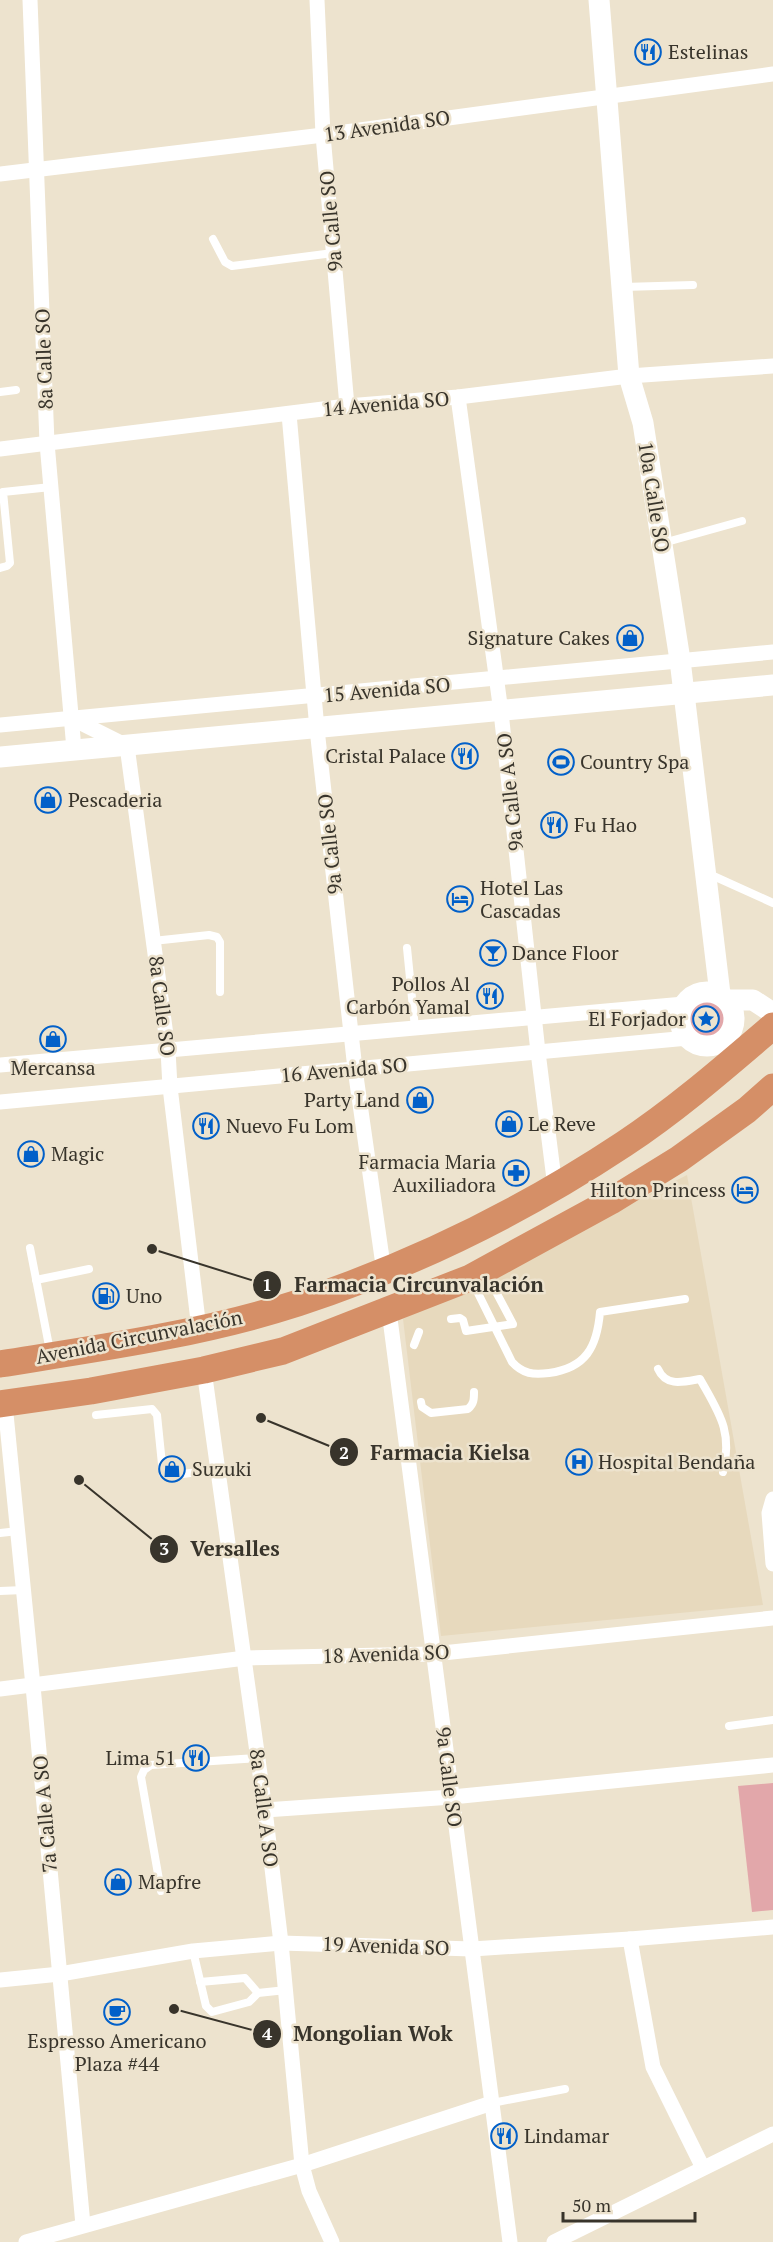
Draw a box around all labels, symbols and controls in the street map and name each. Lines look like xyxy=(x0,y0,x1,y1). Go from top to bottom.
restaurant icon: Estelinas xyxy=(633,37,663,67)
place label: Estelinas xyxy=(668,38,748,65)
street label: 13 Avenida SO xyxy=(322,103,452,148)
street label: 9a Calle SO xyxy=(313,170,348,273)
street label: 8a Calle SO xyxy=(28,308,59,410)
street label: 14 Avenida SO xyxy=(321,385,451,422)
street label: 10a Calle SO xyxy=(632,440,677,554)
shop icon: Signature Cakes xyxy=(615,623,645,653)
place label: Signature Cakes xyxy=(467,624,610,651)
street label: 15 Avenida SO xyxy=(322,671,452,708)
street label: 9a Calle A SO xyxy=(490,732,529,853)
restaurant icon: Cristal Palace xyxy=(450,741,480,771)
place label: Cristal Palace xyxy=(325,742,446,769)
sports icon: Country Spa xyxy=(546,747,576,777)
place label: Country Spa xyxy=(580,748,689,775)
shop icon: Pescaderia xyxy=(33,785,63,815)
place label: Pescaderia xyxy=(68,786,162,813)
street label: 9a Calle SO xyxy=(311,792,348,896)
restaurant icon: Fu Hao xyxy=(539,810,569,840)
place label: Fu Hao xyxy=(574,811,637,838)
place label: Hotel Las Cascadas xyxy=(480,874,564,924)
hotel icon: Hotel Las Cascadas xyxy=(445,884,475,914)
bar icon: Dance Floor xyxy=(478,938,508,968)
place label: Dance Floor xyxy=(512,939,619,966)
street label: 8a Calle SO xyxy=(143,954,182,1058)
place label: Pollos Al Carbón Yamal xyxy=(346,970,470,1020)
restaurant icon: Pollos Al Carbón Yamal xyxy=(475,981,505,1011)
place icon: El Forjador xyxy=(691,1004,721,1034)
place label: El Forjador xyxy=(588,1005,686,1032)
shop icon: Mercansa xyxy=(38,1024,68,1054)
street label: 16 Avenida SO xyxy=(279,1051,409,1088)
place label: Mercansa xyxy=(10,1054,96,1081)
shop icon: Party Land xyxy=(405,1085,435,1115)
place label: Party Land xyxy=(304,1086,400,1113)
shop icon: Le Reve xyxy=(494,1109,524,1139)
place label: Le Reve xyxy=(528,1110,596,1137)
restaurant icon: Nuevo Fu Lom xyxy=(191,1111,221,1141)
place label: Nuevo Fu Lom xyxy=(226,1112,354,1139)
shop icon: Magic xyxy=(16,1139,46,1169)
place label: Magic xyxy=(51,1140,104,1167)
place label: Farmacia Maria Auxiliadora xyxy=(358,1148,496,1198)
pharmacy icon: Farmacia Maria Auxiliadora xyxy=(501,1158,531,1188)
hotel icon: Hilton Princess xyxy=(730,1175,760,1205)
place label: Hilton Princess xyxy=(590,1176,726,1203)
callout: Farmacia Circunvalación xyxy=(252,1265,556,1304)
text: Farmacia Circunvalación xyxy=(294,1270,544,1298)
text: 1 xyxy=(262,1272,272,1296)
fuel station icon: Uno xyxy=(91,1281,121,1311)
place label: Uno xyxy=(126,1282,162,1309)
street label: Avenida Circunvalación xyxy=(33,1303,245,1370)
callout: Farmacia Kielsa xyxy=(329,1433,542,1472)
text: Farmacia Kielsa xyxy=(370,1438,530,1466)
text: 2 xyxy=(339,1440,349,1464)
hospital icon: Hospital Bendaña xyxy=(564,1447,594,1477)
place label: Hospital Bendaña xyxy=(598,1448,755,1475)
shop icon: Suzuki xyxy=(157,1454,187,1484)
place label: Suzuki xyxy=(192,1455,252,1482)
callout: Versalles xyxy=(149,1529,292,1568)
text: Versalles xyxy=(190,1534,280,1562)
text: 3 xyxy=(159,1536,169,1560)
street label: 18 Avenida SO xyxy=(322,1638,450,1669)
street label: 9a Calle SO xyxy=(430,1725,469,1829)
restaurant icon: Lima 51 xyxy=(181,1743,211,1773)
place label: Lima 51 xyxy=(105,1744,176,1771)
street label: 8a Calle A SO xyxy=(244,1747,285,1869)
street label: 7a Calle A SO xyxy=(26,1754,63,1874)
shop icon: Mapfre xyxy=(103,1867,133,1897)
place label: Mapfre xyxy=(138,1868,201,1895)
street label: 19 Avenida SO xyxy=(322,1930,450,1961)
cafe icon: Espresso Americano Plaza #44 xyxy=(102,1997,132,2027)
callout: Mongolian Wok xyxy=(252,2014,465,2053)
text: Mongolian Wok xyxy=(293,2019,453,2047)
text: 4 xyxy=(262,2021,273,2045)
place label: Espresso Americano Plaza #44 xyxy=(27,2027,207,2077)
restaurant icon: Lindamar xyxy=(489,2121,519,2151)
place label: Lindamar xyxy=(524,2122,609,2149)
scale bar xyxy=(563,2185,695,2223)
text: 50 m xyxy=(572,2193,612,2217)

